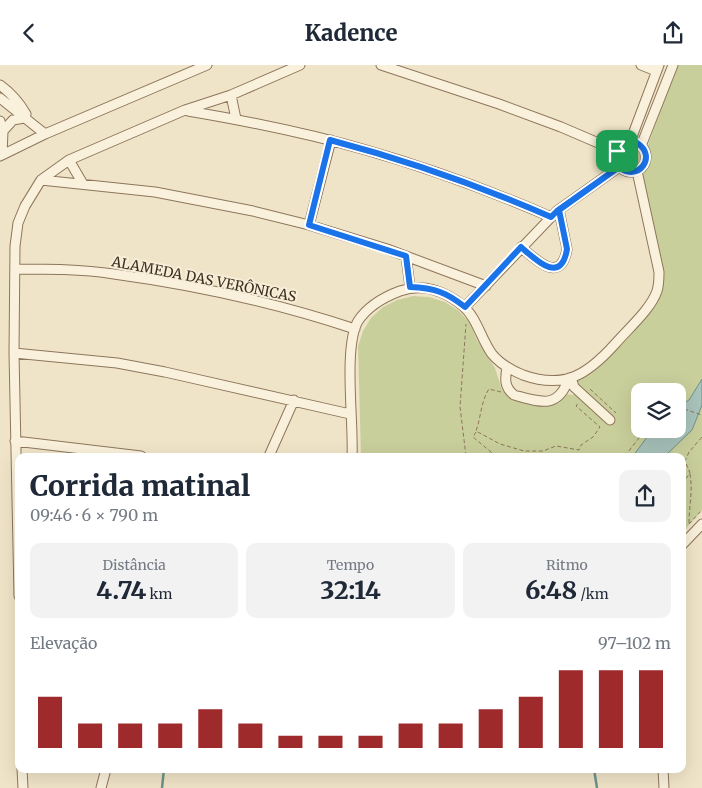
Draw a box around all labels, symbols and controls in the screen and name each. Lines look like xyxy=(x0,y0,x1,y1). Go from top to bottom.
icon: back xyxy=(15,19,43,47)
text: Kadence xyxy=(304,19,398,47)
icon: share xyxy=(659,19,687,47)
pin xyxy=(596,130,638,172)
icon: arrive xyxy=(603,137,631,165)
street label: ALAMEDA DAS VERÔNICAS xyxy=(109,252,298,306)
map controls xyxy=(631,383,686,438)
button: layers xyxy=(631,383,686,438)
text: Corrida matinal xyxy=(30,468,250,504)
button: share xyxy=(619,470,671,522)
text: 09:46 · 6 × 790 m xyxy=(30,505,158,525)
text: Distância xyxy=(103,556,166,574)
text: Tempo xyxy=(327,556,374,574)
text: Ritmo xyxy=(546,556,588,574)
text: 4.74 xyxy=(96,574,146,606)
text: 32:14 xyxy=(320,574,381,606)
text: 6:48 xyxy=(525,574,577,606)
text: km xyxy=(146,585,172,603)
text: /km xyxy=(577,585,609,603)
text: Elevação xyxy=(30,633,97,653)
text: 97–102 m xyxy=(598,633,671,653)

